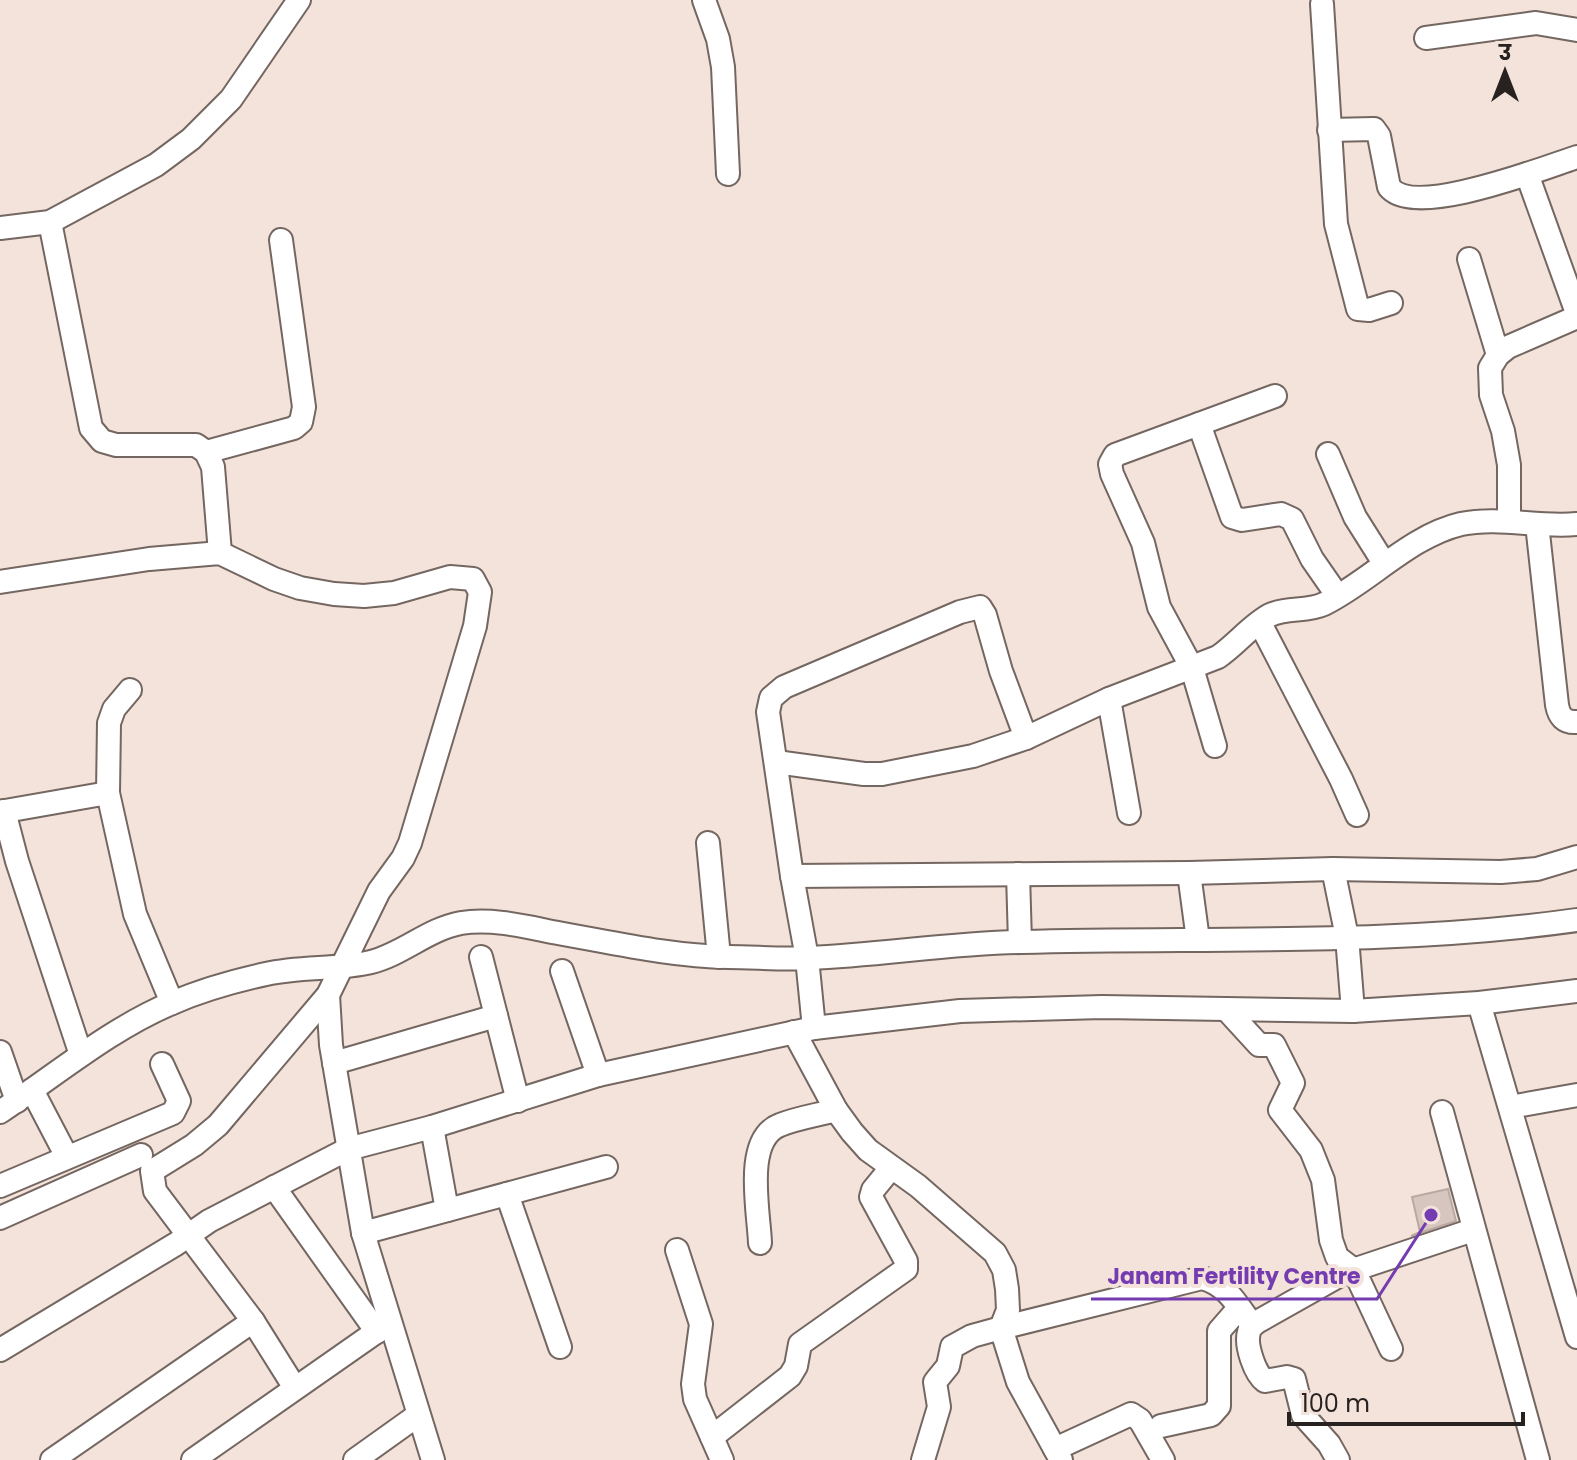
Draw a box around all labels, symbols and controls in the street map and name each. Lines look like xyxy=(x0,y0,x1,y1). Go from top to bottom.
north arrow xyxy=(1465,32,1545,112)
text: उ xyxy=(1498,37,1512,68)
callout: Janam Fertility Centre xyxy=(1091,1253,1377,1299)
text: Janam Fertility Centre xyxy=(1107,1261,1361,1292)
scale bar xyxy=(1289,1376,1523,1426)
text: 100 m xyxy=(1301,1387,1370,1420)

